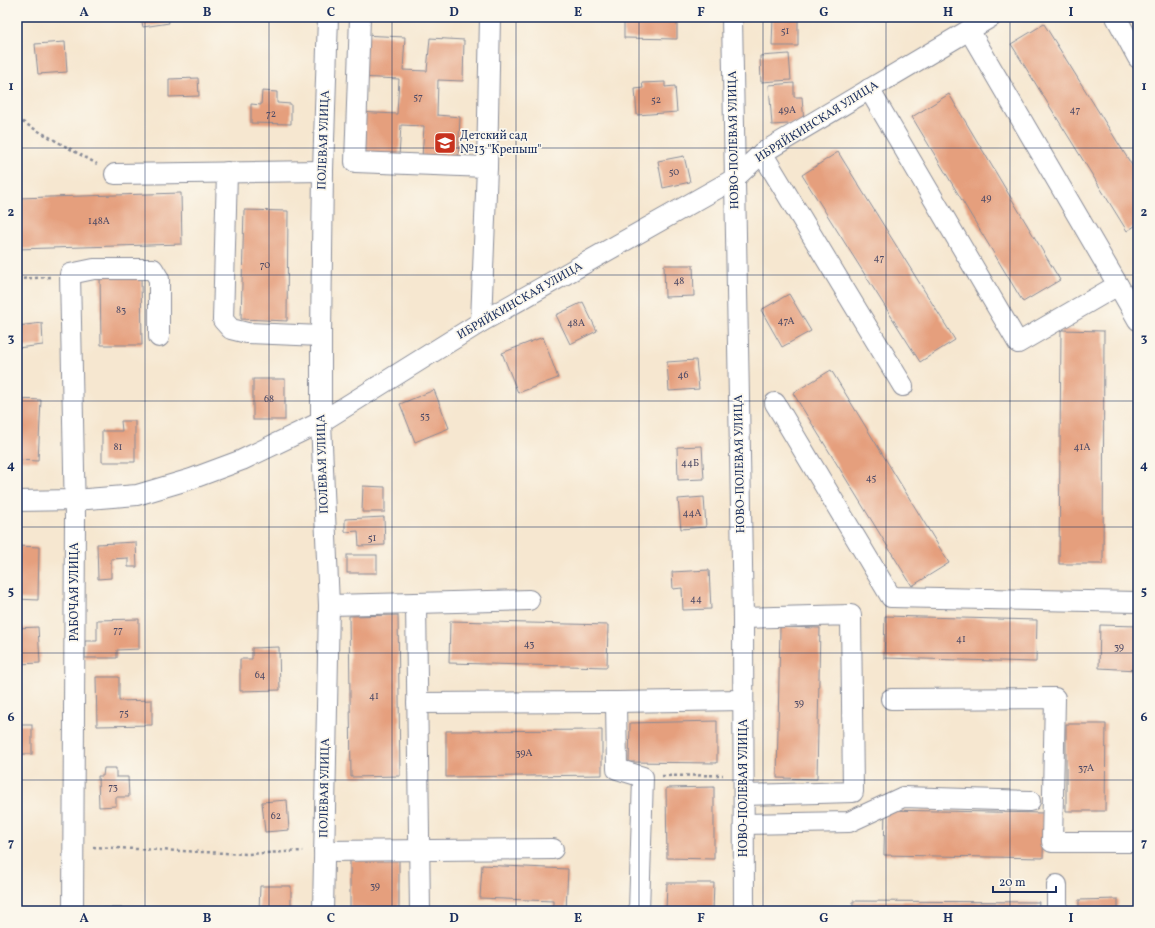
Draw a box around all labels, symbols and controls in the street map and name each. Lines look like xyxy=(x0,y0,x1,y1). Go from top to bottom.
text: A xyxy=(79,4,89,22)
text: B xyxy=(203,4,212,22)
text: C xyxy=(327,4,335,22)
text: D xyxy=(449,4,459,22)
text: E xyxy=(574,4,582,22)
text: F xyxy=(697,4,705,22)
text: G xyxy=(819,4,829,22)
text: H xyxy=(943,4,953,22)
text: I xyxy=(1069,4,1074,22)
house number: 51 xyxy=(781,24,789,38)
street label: НОВО-ПОЛЕВАЯ УЛИЦА xyxy=(725,70,743,209)
street label: ИБРЯЙКИНСКАЯ УЛИЦА xyxy=(752,76,882,167)
text: 1 xyxy=(8,78,14,96)
text: 1 xyxy=(1141,78,1147,96)
street label: ПОЛЕВАЯ УЛИЦА xyxy=(314,89,334,190)
house number: 57 xyxy=(413,90,423,104)
house number: 52 xyxy=(651,93,661,107)
house number: 49А xyxy=(778,103,796,117)
house number: 47 xyxy=(1070,103,1081,117)
house number: 72 xyxy=(266,107,276,121)
place label: Детский сад №13 "Крепыш" xyxy=(460,128,541,158)
school or university icon: Детский сад №13 "Крепыш" xyxy=(432,130,458,156)
house number: 50 xyxy=(669,165,679,179)
house number: 49 xyxy=(981,191,991,205)
text: 2 xyxy=(8,204,15,222)
text: 2 xyxy=(1141,204,1148,222)
house number: 148А xyxy=(88,214,110,228)
house number: 47 xyxy=(874,251,885,265)
street label: ИБРЯЙКИНСКАЯ УЛИЦА xyxy=(454,257,586,344)
house number: 70 xyxy=(260,258,270,272)
house number: 48 xyxy=(674,274,684,288)
house number: 83 xyxy=(116,303,126,317)
house number: 47А xyxy=(778,314,794,328)
house number: 48А xyxy=(567,316,585,330)
text: 3 xyxy=(8,330,15,348)
text: 3 xyxy=(1141,330,1148,348)
house number: 46 xyxy=(678,368,688,382)
house number: 68 xyxy=(264,392,274,406)
street label: НОВО-ПОЛЕВАЯ УЛИЦА xyxy=(731,394,749,533)
house number: 53 xyxy=(420,409,430,423)
street label: ПОЛЕВАЯ УЛИЦА xyxy=(313,413,333,514)
house number: 81 xyxy=(114,440,123,454)
house number: 41А xyxy=(1074,440,1090,454)
house number: 44Б xyxy=(681,456,699,470)
text: 4 xyxy=(7,457,15,475)
text: 4 xyxy=(1140,457,1148,475)
house number: 45 xyxy=(866,471,876,485)
house number: 44А xyxy=(683,506,701,520)
house number: 51 xyxy=(368,531,376,545)
street label: РАБОЧАЯ УЛИЦА xyxy=(67,542,83,642)
text: 5 xyxy=(8,583,14,601)
text: 5 xyxy=(1141,583,1147,601)
house number: 44 xyxy=(690,592,702,606)
house number: 77 xyxy=(113,623,123,637)
house number: 41 xyxy=(956,632,966,646)
house number: 43 xyxy=(524,637,534,651)
house number: 39 xyxy=(1114,640,1124,654)
house number: 64 xyxy=(255,668,265,682)
house number: 41 xyxy=(369,689,379,703)
house number: 39 xyxy=(794,696,804,710)
house number: 75 xyxy=(119,706,129,720)
text: 6 xyxy=(7,709,15,727)
text: 6 xyxy=(1140,709,1148,727)
street label: НОВО-ПОЛЕВАЯ УЛИЦА xyxy=(736,718,752,857)
street label: ПОЛЕВАЯ УЛИЦА xyxy=(316,737,334,838)
house number: 39А xyxy=(515,746,533,760)
house number: 37А xyxy=(1078,761,1094,775)
house number: 73 xyxy=(108,780,118,794)
house number: 62 xyxy=(271,809,281,823)
text: 7 xyxy=(8,835,14,853)
text: 7 xyxy=(1141,835,1147,853)
scale bar xyxy=(993,868,1056,894)
text: 20 m xyxy=(999,875,1026,891)
house number: 39 xyxy=(370,879,380,893)
text: A xyxy=(79,910,89,928)
text: B xyxy=(203,910,212,928)
text: C xyxy=(327,910,335,928)
text: D xyxy=(449,910,459,928)
text: E xyxy=(574,910,582,928)
text: F xyxy=(697,910,705,928)
text: G xyxy=(819,910,829,928)
text: H xyxy=(943,910,953,928)
text: I xyxy=(1069,910,1074,928)

